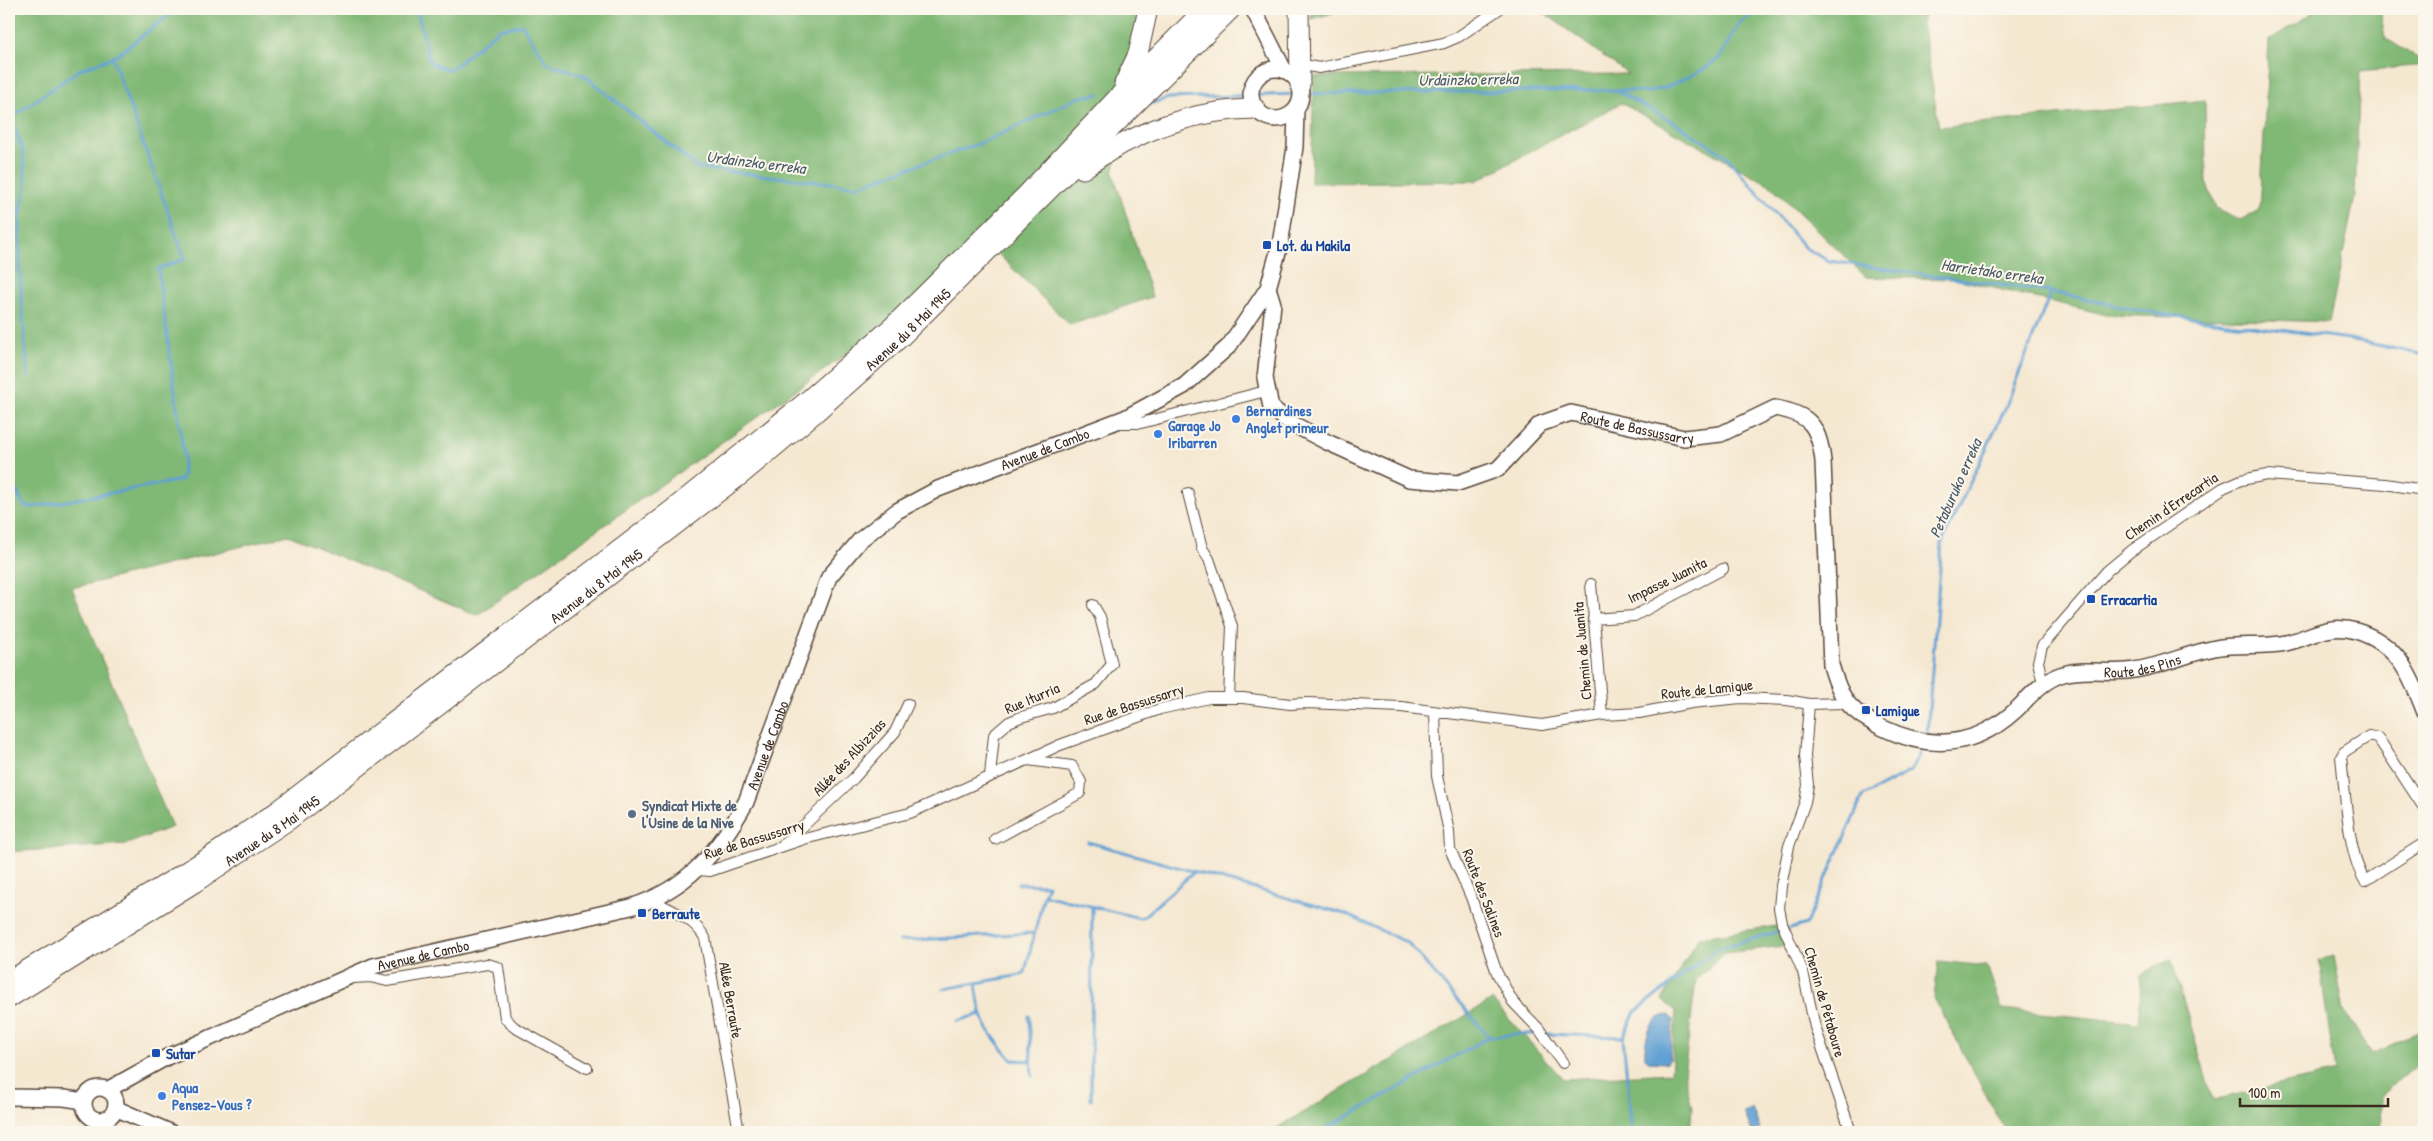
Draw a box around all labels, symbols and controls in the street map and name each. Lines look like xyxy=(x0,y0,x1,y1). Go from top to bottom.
water label: Urdainzko erreka xyxy=(1418,67,1520,91)
water label: Urdainzko erreka xyxy=(705,145,809,179)
place label: Lot. du Makila xyxy=(1277,235,1350,256)
marker: Lot. du Makila xyxy=(1261,239,1273,251)
water label: Harrietako erreka xyxy=(1940,253,2046,289)
street label: Avenue du 8 Mai 1945 xyxy=(860,283,956,375)
place label: Bernardines Anglet primeur xyxy=(1246,400,1329,439)
street label: Route de Bassussarry xyxy=(1579,405,1695,449)
marker: Bernardines Anglet primeur xyxy=(1230,413,1242,425)
place label: Garage Jo Iribarren xyxy=(1168,415,1220,453)
street label: Avenue de Cambo xyxy=(997,422,1092,475)
marker: Garage Jo Iribarren xyxy=(1152,428,1164,440)
water label: Petaburuko erreka xyxy=(1923,433,1987,541)
street label: Chemin d'Errecartia xyxy=(2120,467,2222,545)
street label: Avenue du 8 Mai 1945 xyxy=(545,543,647,628)
street label: Impasse Juanita xyxy=(1624,552,1710,608)
place label: Erracartia xyxy=(2101,589,2157,610)
marker: Erracartia xyxy=(2085,593,2097,605)
street label: Chemin de Juanita xyxy=(1567,601,1597,701)
street label: Route des Pins xyxy=(2104,648,2184,682)
street label: Route de Lamigue xyxy=(1660,674,1754,704)
street label: Rue Iturria xyxy=(1001,677,1063,719)
street label: Rue de Bassussarry xyxy=(1081,678,1187,730)
street label: Avenue de Cambo xyxy=(741,698,793,792)
place label: Lamigue xyxy=(1876,700,1920,722)
marker: Lamigue xyxy=(1860,704,1872,716)
street label: Allée des Albizzias xyxy=(808,714,891,800)
street label: Avenue du 8 Mai 1945 xyxy=(220,789,324,870)
place label: Syndicat Mixte de l'Usine de la Nive xyxy=(642,795,737,833)
marker: Syndicat Mixte de l'Usine de la Nive xyxy=(626,808,638,820)
street label: Rue de Bassussarry xyxy=(701,814,807,864)
street label: Route des Salines xyxy=(1458,846,1511,940)
place label: Berraute xyxy=(652,903,700,924)
marker: Berraute xyxy=(636,907,648,919)
street label: Avenue de Cambo xyxy=(375,934,471,975)
street label: Chemin de Pétaboure xyxy=(1799,944,1851,1060)
street label: Allée Berraute xyxy=(714,960,748,1040)
place label: Sutar xyxy=(166,1043,196,1064)
marker: Sutar xyxy=(150,1047,162,1059)
scale bar xyxy=(2240,1076,2388,1108)
place label: Aqua Pensez-Vous ? xyxy=(172,1077,252,1115)
text: 100 m xyxy=(2248,1082,2281,1103)
marker: Aqua Pensez-Vous ? xyxy=(156,1090,168,1102)

